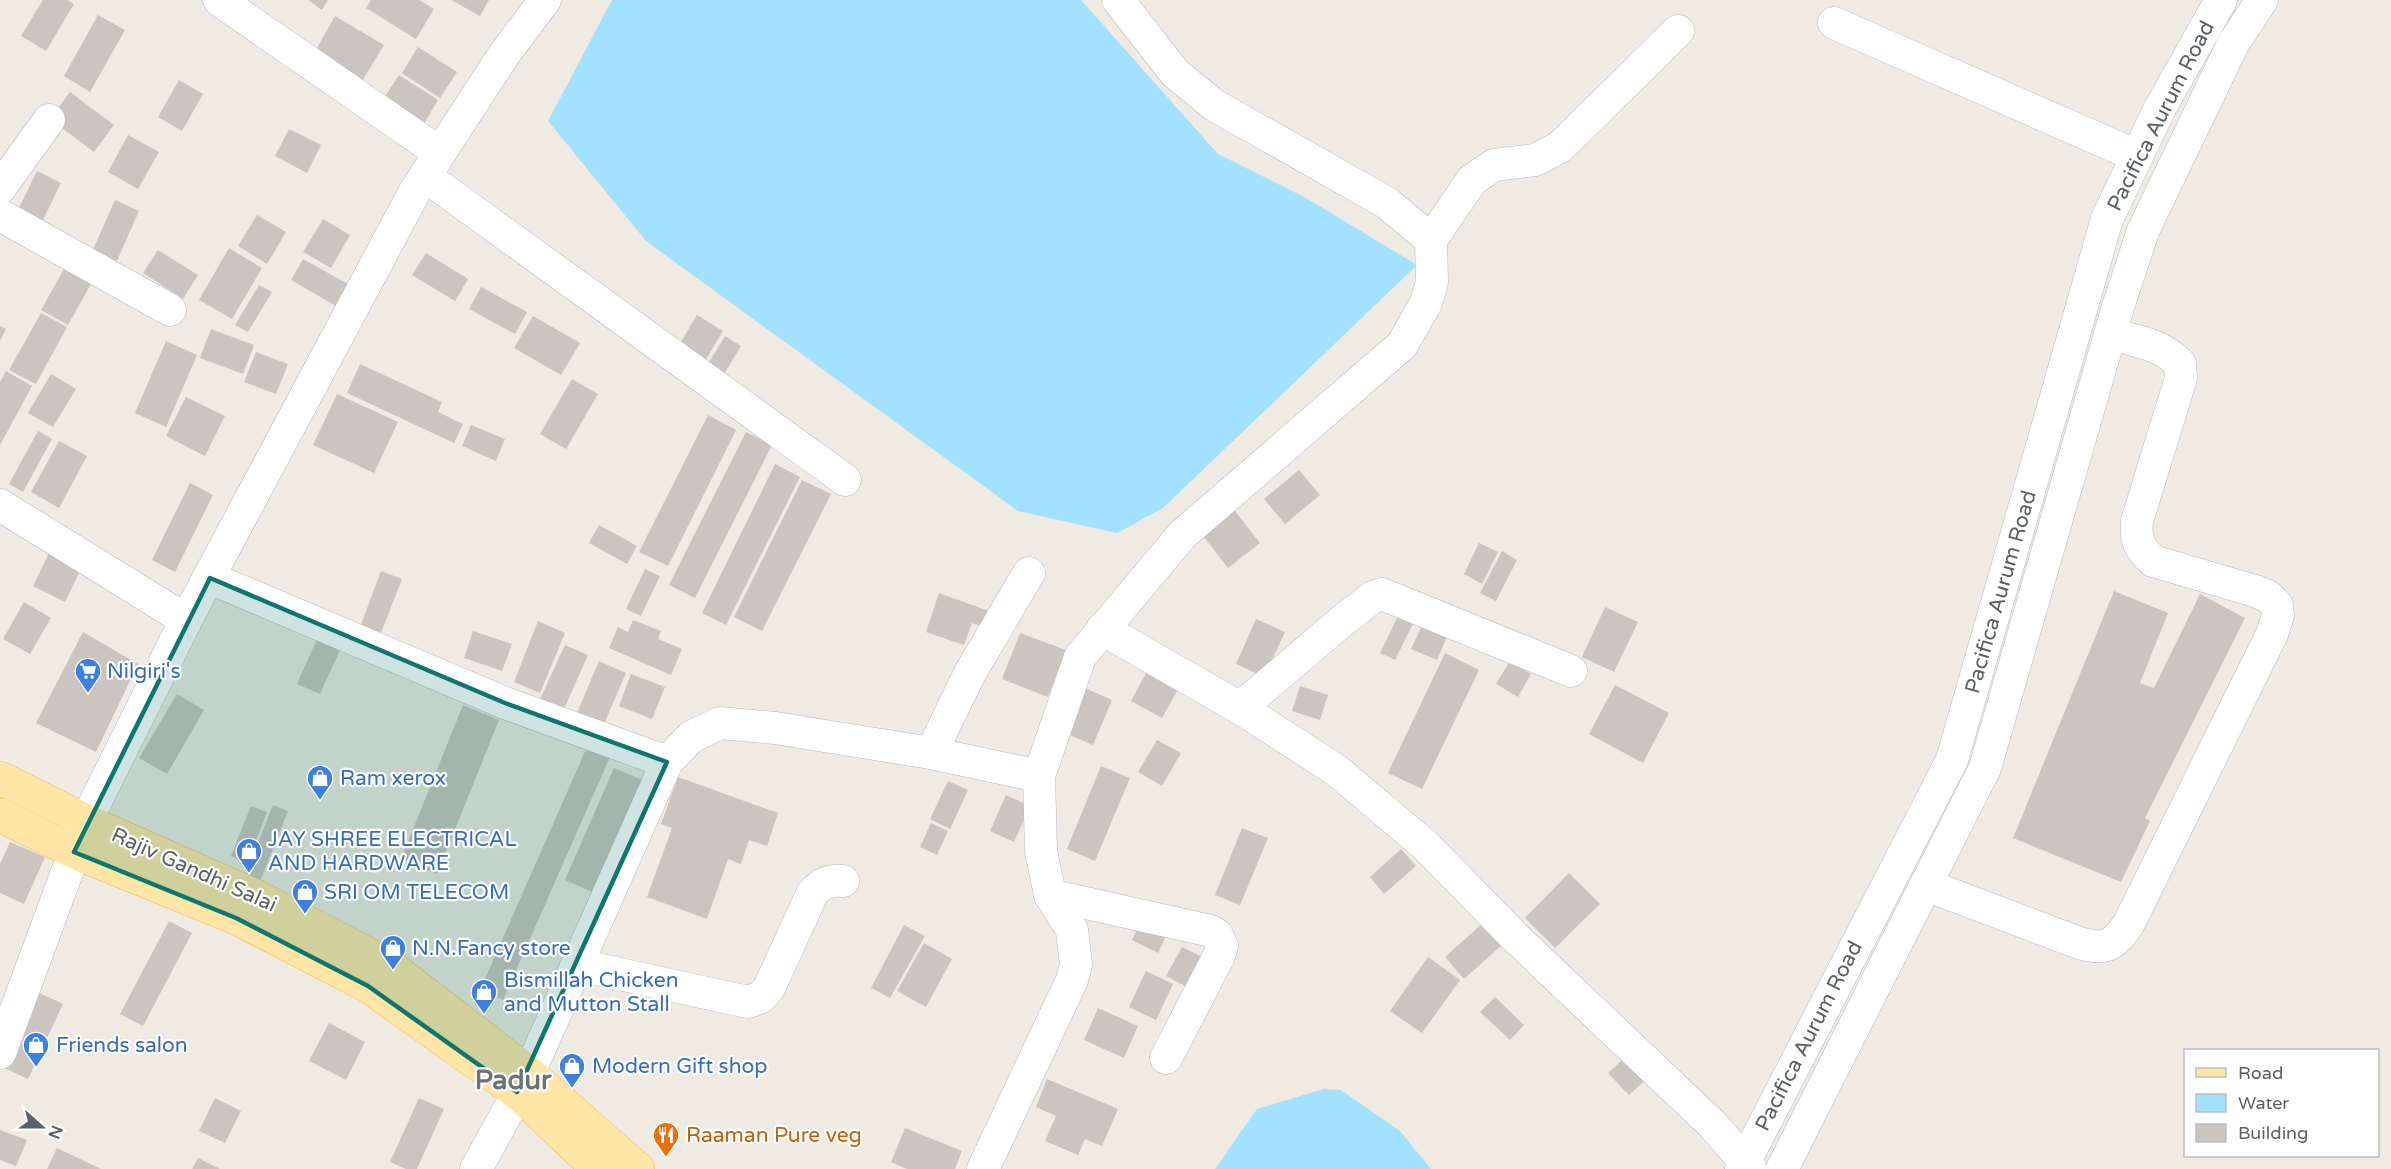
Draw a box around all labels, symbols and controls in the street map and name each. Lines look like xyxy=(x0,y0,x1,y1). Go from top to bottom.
street label: Pacifica Aurum Road xyxy=(2102,17,2220,215)
street label: Pacifica Aurum Road xyxy=(1960,488,2042,696)
supermarket icon: Nilgiri's xyxy=(73,656,103,694)
place label: Nilgiri's xyxy=(107,659,181,684)
shop icon: Ram xerox xyxy=(305,763,335,801)
place label: Ram xerox xyxy=(340,766,446,791)
street label: Rajiv Gandhi Salai xyxy=(108,822,280,918)
place label: JAY SHREE ELECTRICAL AND HARDWARE xyxy=(268,827,517,876)
shop icon: JAY SHREE ELECTRICAL AND HARDWARE xyxy=(234,836,264,874)
shop icon: SRI OM TELECOM xyxy=(290,877,320,915)
place label: SRI OM TELECOM xyxy=(324,880,509,905)
shop icon: N.N.Fancy store xyxy=(378,933,408,971)
place label: N.N.Fancy store xyxy=(412,936,571,961)
street label: Pacifica Aurum Road xyxy=(1750,937,1868,1135)
place label: Bismillah Chicken and Mutton Stall xyxy=(504,968,678,1017)
shop icon: Bismillah Chicken and Mutton Stall xyxy=(469,977,499,1015)
shop icon: Friends salon xyxy=(21,1030,51,1068)
place label: Friends salon xyxy=(56,1033,188,1058)
legend xyxy=(2184,1049,2379,1157)
shop icon: Modern Gift shop xyxy=(557,1051,587,1089)
place label: Modern Gift shop xyxy=(592,1054,768,1079)
text: Road xyxy=(2238,1062,2283,1084)
district label: Padur xyxy=(475,1064,552,1097)
text: Water xyxy=(2238,1092,2289,1114)
north arrow xyxy=(12,1097,72,1157)
restaurant icon: Raaman Pure veg xyxy=(651,1120,681,1158)
text: N xyxy=(43,1122,67,1142)
text: Building xyxy=(2238,1122,2308,1144)
place label: Raaman Pure veg xyxy=(686,1123,862,1148)

